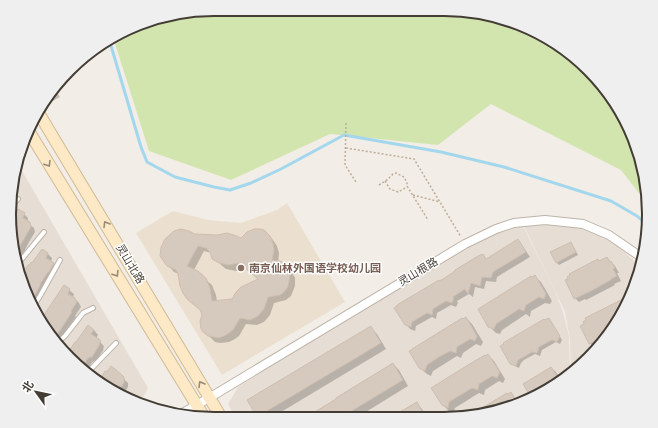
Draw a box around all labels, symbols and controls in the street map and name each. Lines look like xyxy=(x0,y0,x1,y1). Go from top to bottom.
one-way arrow xyxy=(43,160,51,167)
one-way arrow xyxy=(103,221,110,228)
street label: 灵山北路 xyxy=(113,242,147,286)
street label: 灵山根路 xyxy=(396,255,440,289)
place label: 南京仙林外国语学校幼儿园 xyxy=(249,262,381,275)
marker: 南京仙林外国语学校幼儿园 xyxy=(236,263,246,273)
one-way arrow xyxy=(112,270,119,277)
north arrow xyxy=(16,372,56,412)
text: 北 xyxy=(20,379,36,395)
one-way arrow xyxy=(198,381,205,388)

